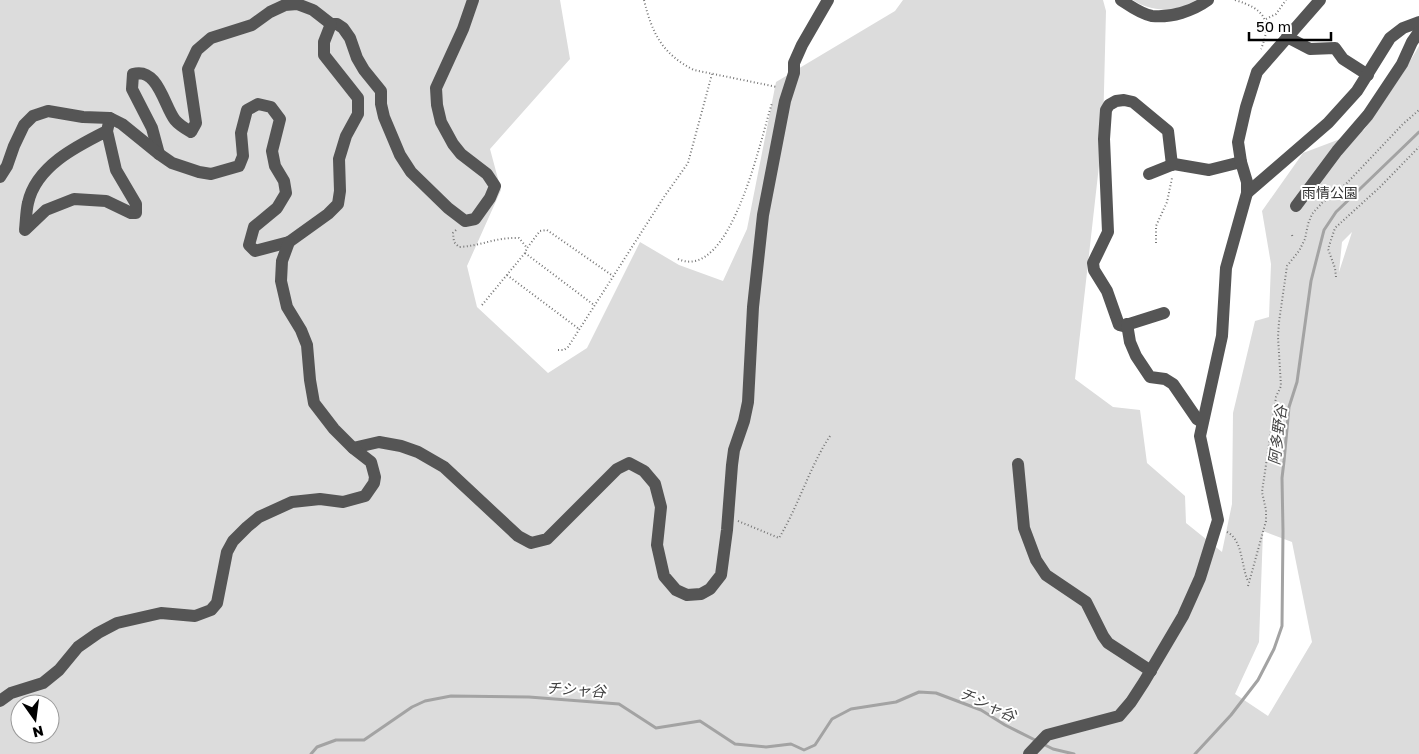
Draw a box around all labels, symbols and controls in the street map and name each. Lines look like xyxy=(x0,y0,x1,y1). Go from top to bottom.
scale bar xyxy=(1249,10,1332,42)
text: 50 m xyxy=(1256,17,1291,35)
park label: 雨情公園 xyxy=(1302,184,1358,201)
water label: 阿多野谷 xyxy=(1264,402,1290,466)
water label: チシャ谷 xyxy=(545,678,609,700)
water label: チシャ谷 xyxy=(957,683,1021,726)
north arrow xyxy=(10,694,60,744)
text: N xyxy=(31,723,45,742)

